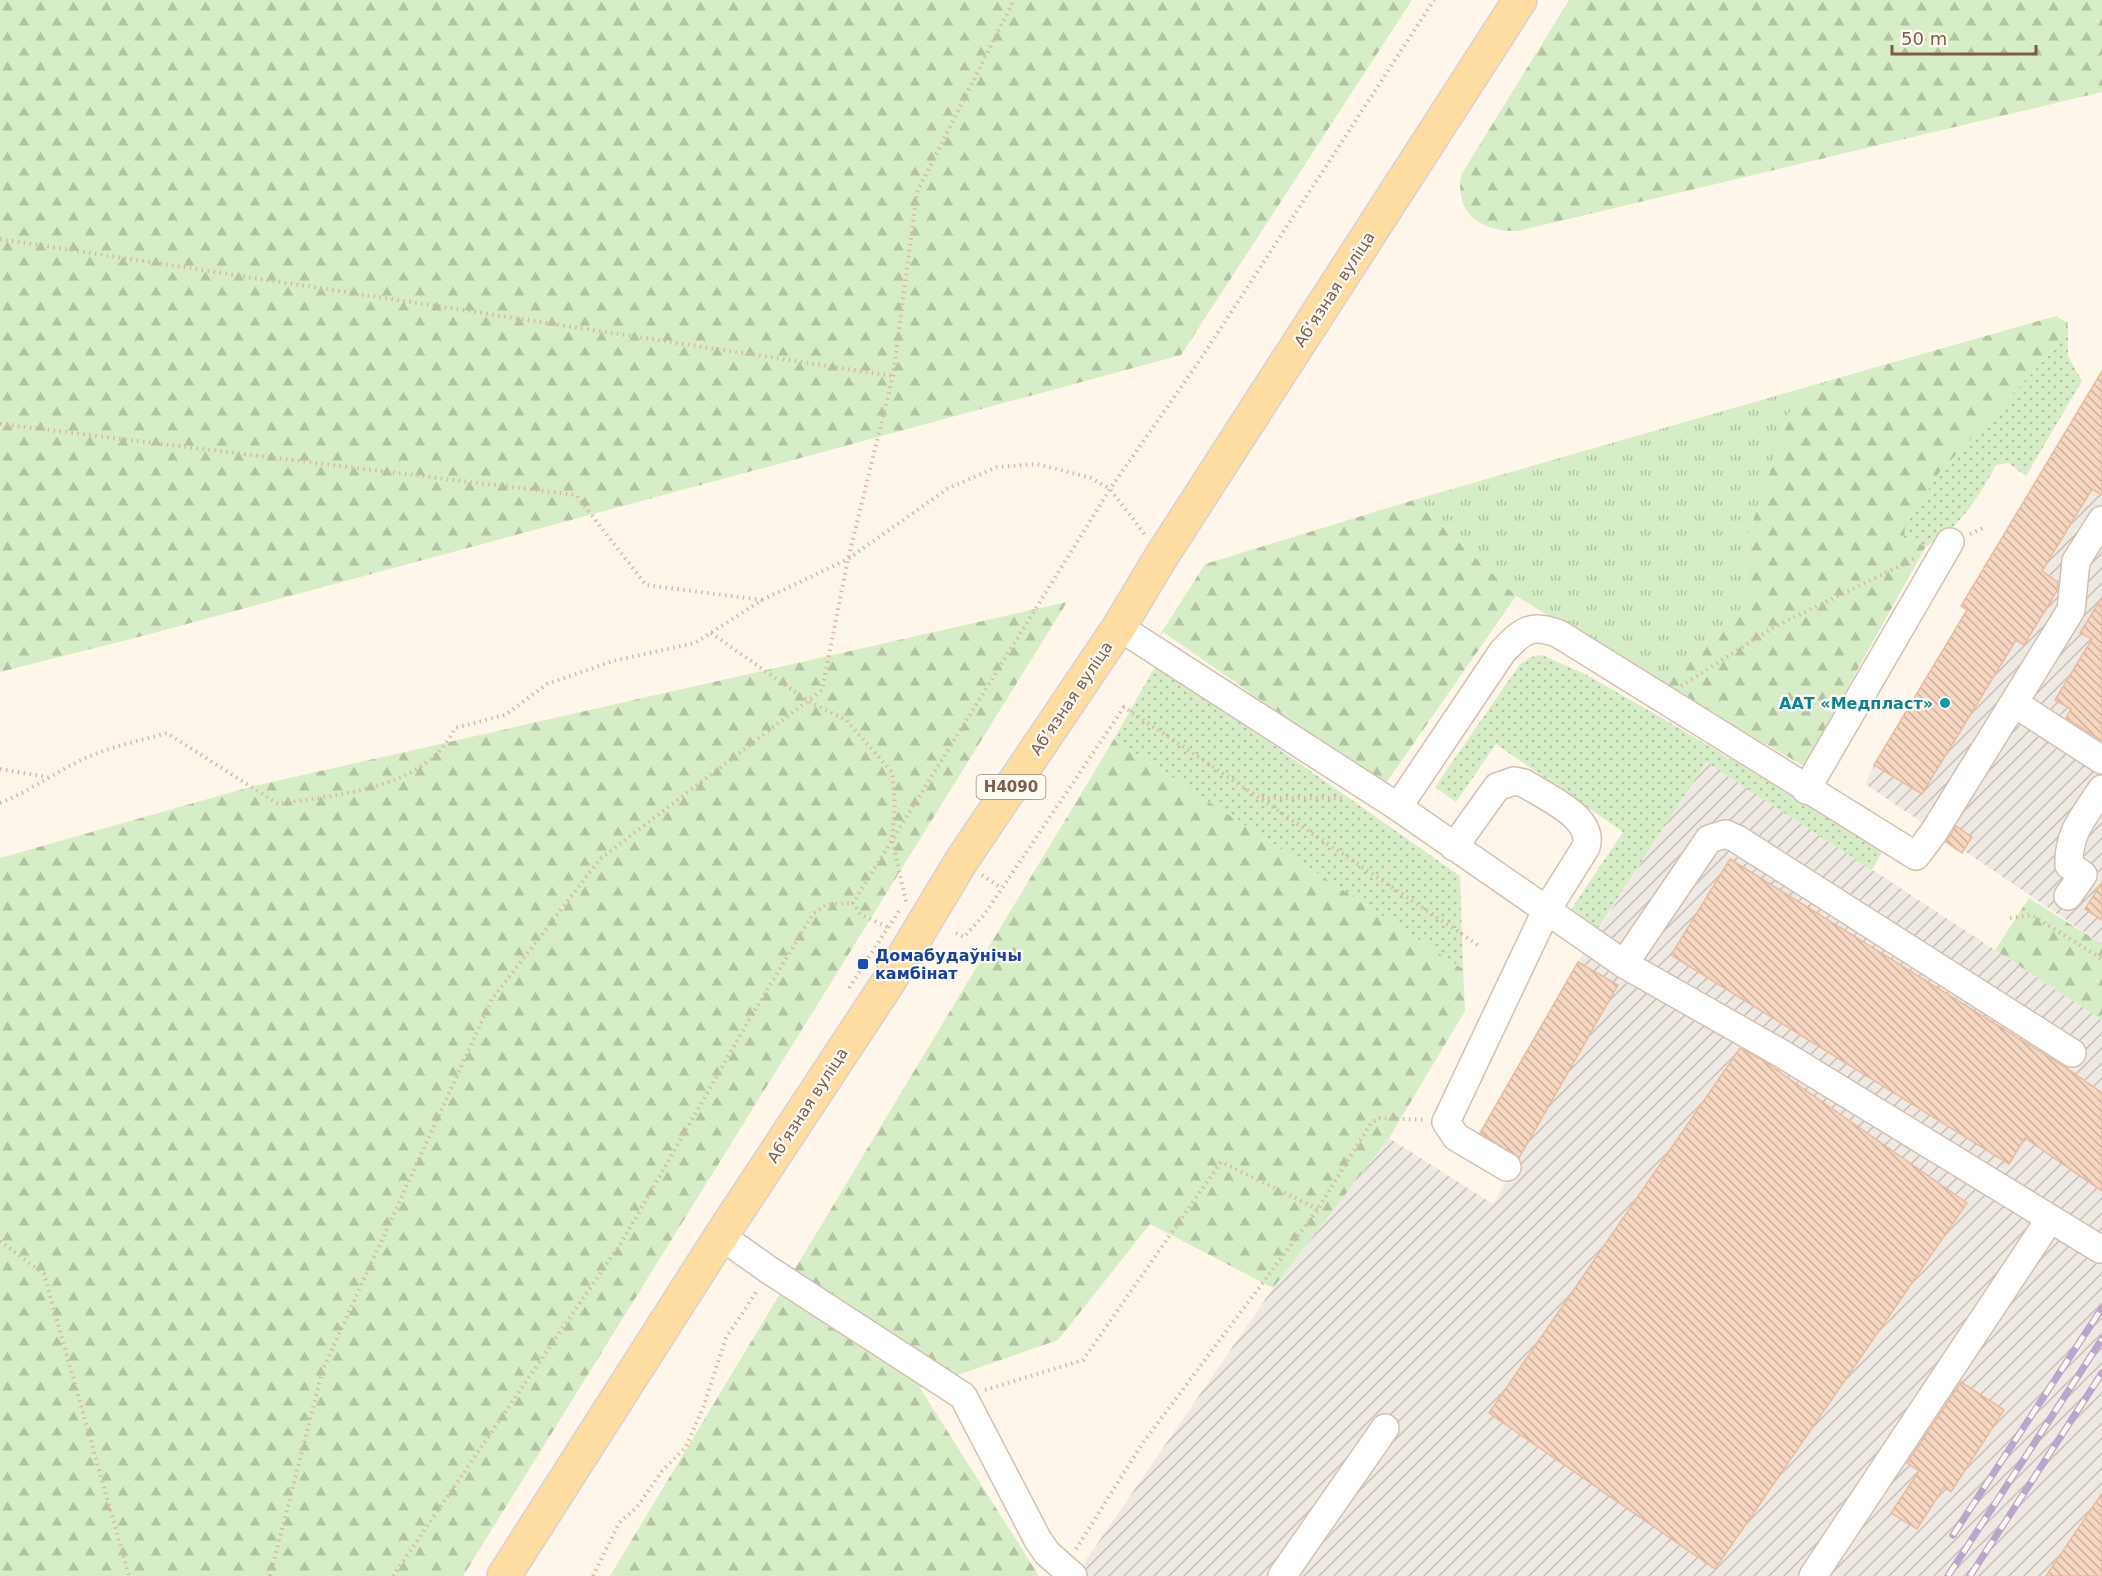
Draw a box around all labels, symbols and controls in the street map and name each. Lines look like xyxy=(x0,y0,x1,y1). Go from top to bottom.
scale bar xyxy=(1892,18,2036,56)
text: 50 m xyxy=(1901,28,1947,49)
street label: Абʼязная вуліца xyxy=(1290,228,1379,350)
street label: Абʼязная вуліца xyxy=(1026,638,1117,759)
place label: ААТ «Медпласт» xyxy=(1779,694,1933,713)
marker: ААТ «Медпласт» xyxy=(1938,696,1952,710)
road number: Н4090 xyxy=(976,775,1046,799)
place label: Домабудаўнічы камбінат xyxy=(875,946,1022,983)
marker: Домабудаўнічы камбінат xyxy=(856,957,870,971)
street label: Абʼязная вуліца xyxy=(763,1044,852,1166)

